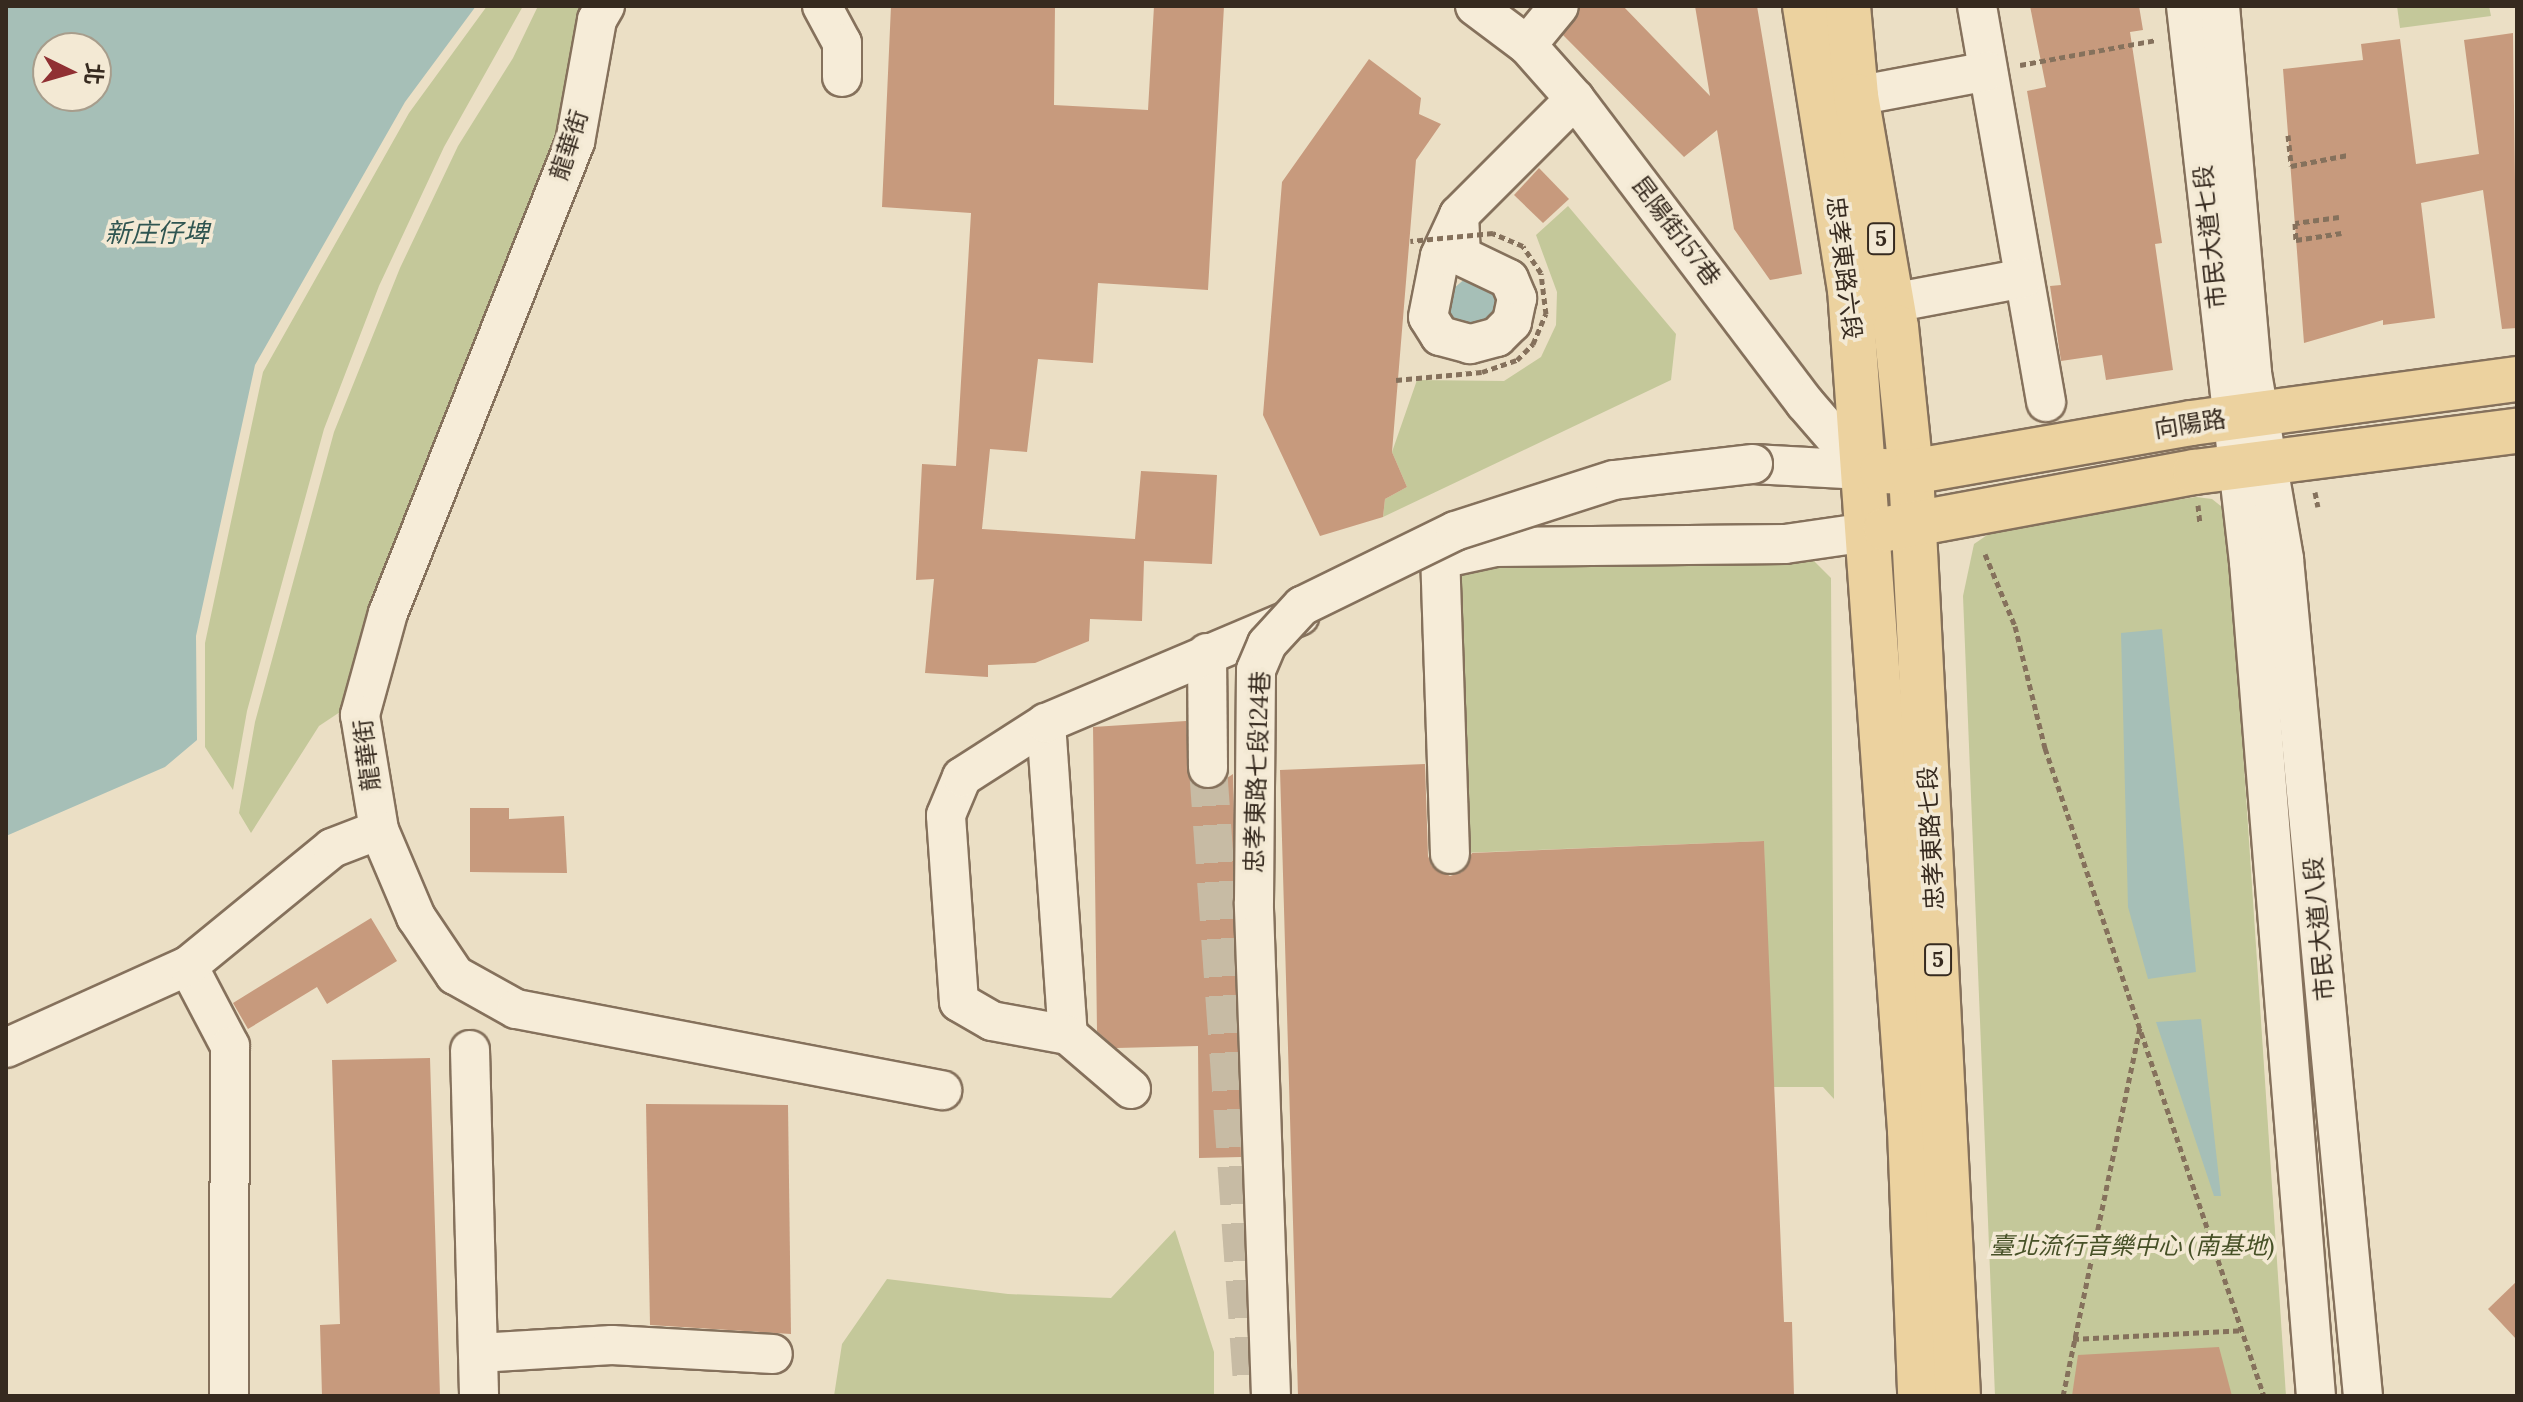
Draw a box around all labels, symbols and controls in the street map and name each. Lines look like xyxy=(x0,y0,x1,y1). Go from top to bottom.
north arrow xyxy=(32,32,112,112)
text: 北 xyxy=(79,62,109,86)
street label: 龍華街 xyxy=(544,106,594,184)
street label: 市民大道七段 xyxy=(2188,164,2232,310)
street label: 昆陽街157巷 xyxy=(1626,171,1726,291)
street label: 忠孝東路六段 xyxy=(1821,195,1867,341)
water label: 新庄仔埤 xyxy=(105,217,209,249)
road number: 5 xyxy=(1867,221,1895,257)
street label: 向陽路 xyxy=(2152,404,2228,444)
street label: 忠孝東路七段124巷 xyxy=(1239,671,1275,873)
street label: 龍華街 xyxy=(348,718,386,792)
street label: 忠孝東路七段 xyxy=(1913,765,1949,911)
street label: 市民大道八段 xyxy=(2298,856,2340,1002)
road number: 5 xyxy=(1924,942,1952,978)
park label: 臺北流行音樂中心 (南基地) xyxy=(1990,1232,2274,1260)

